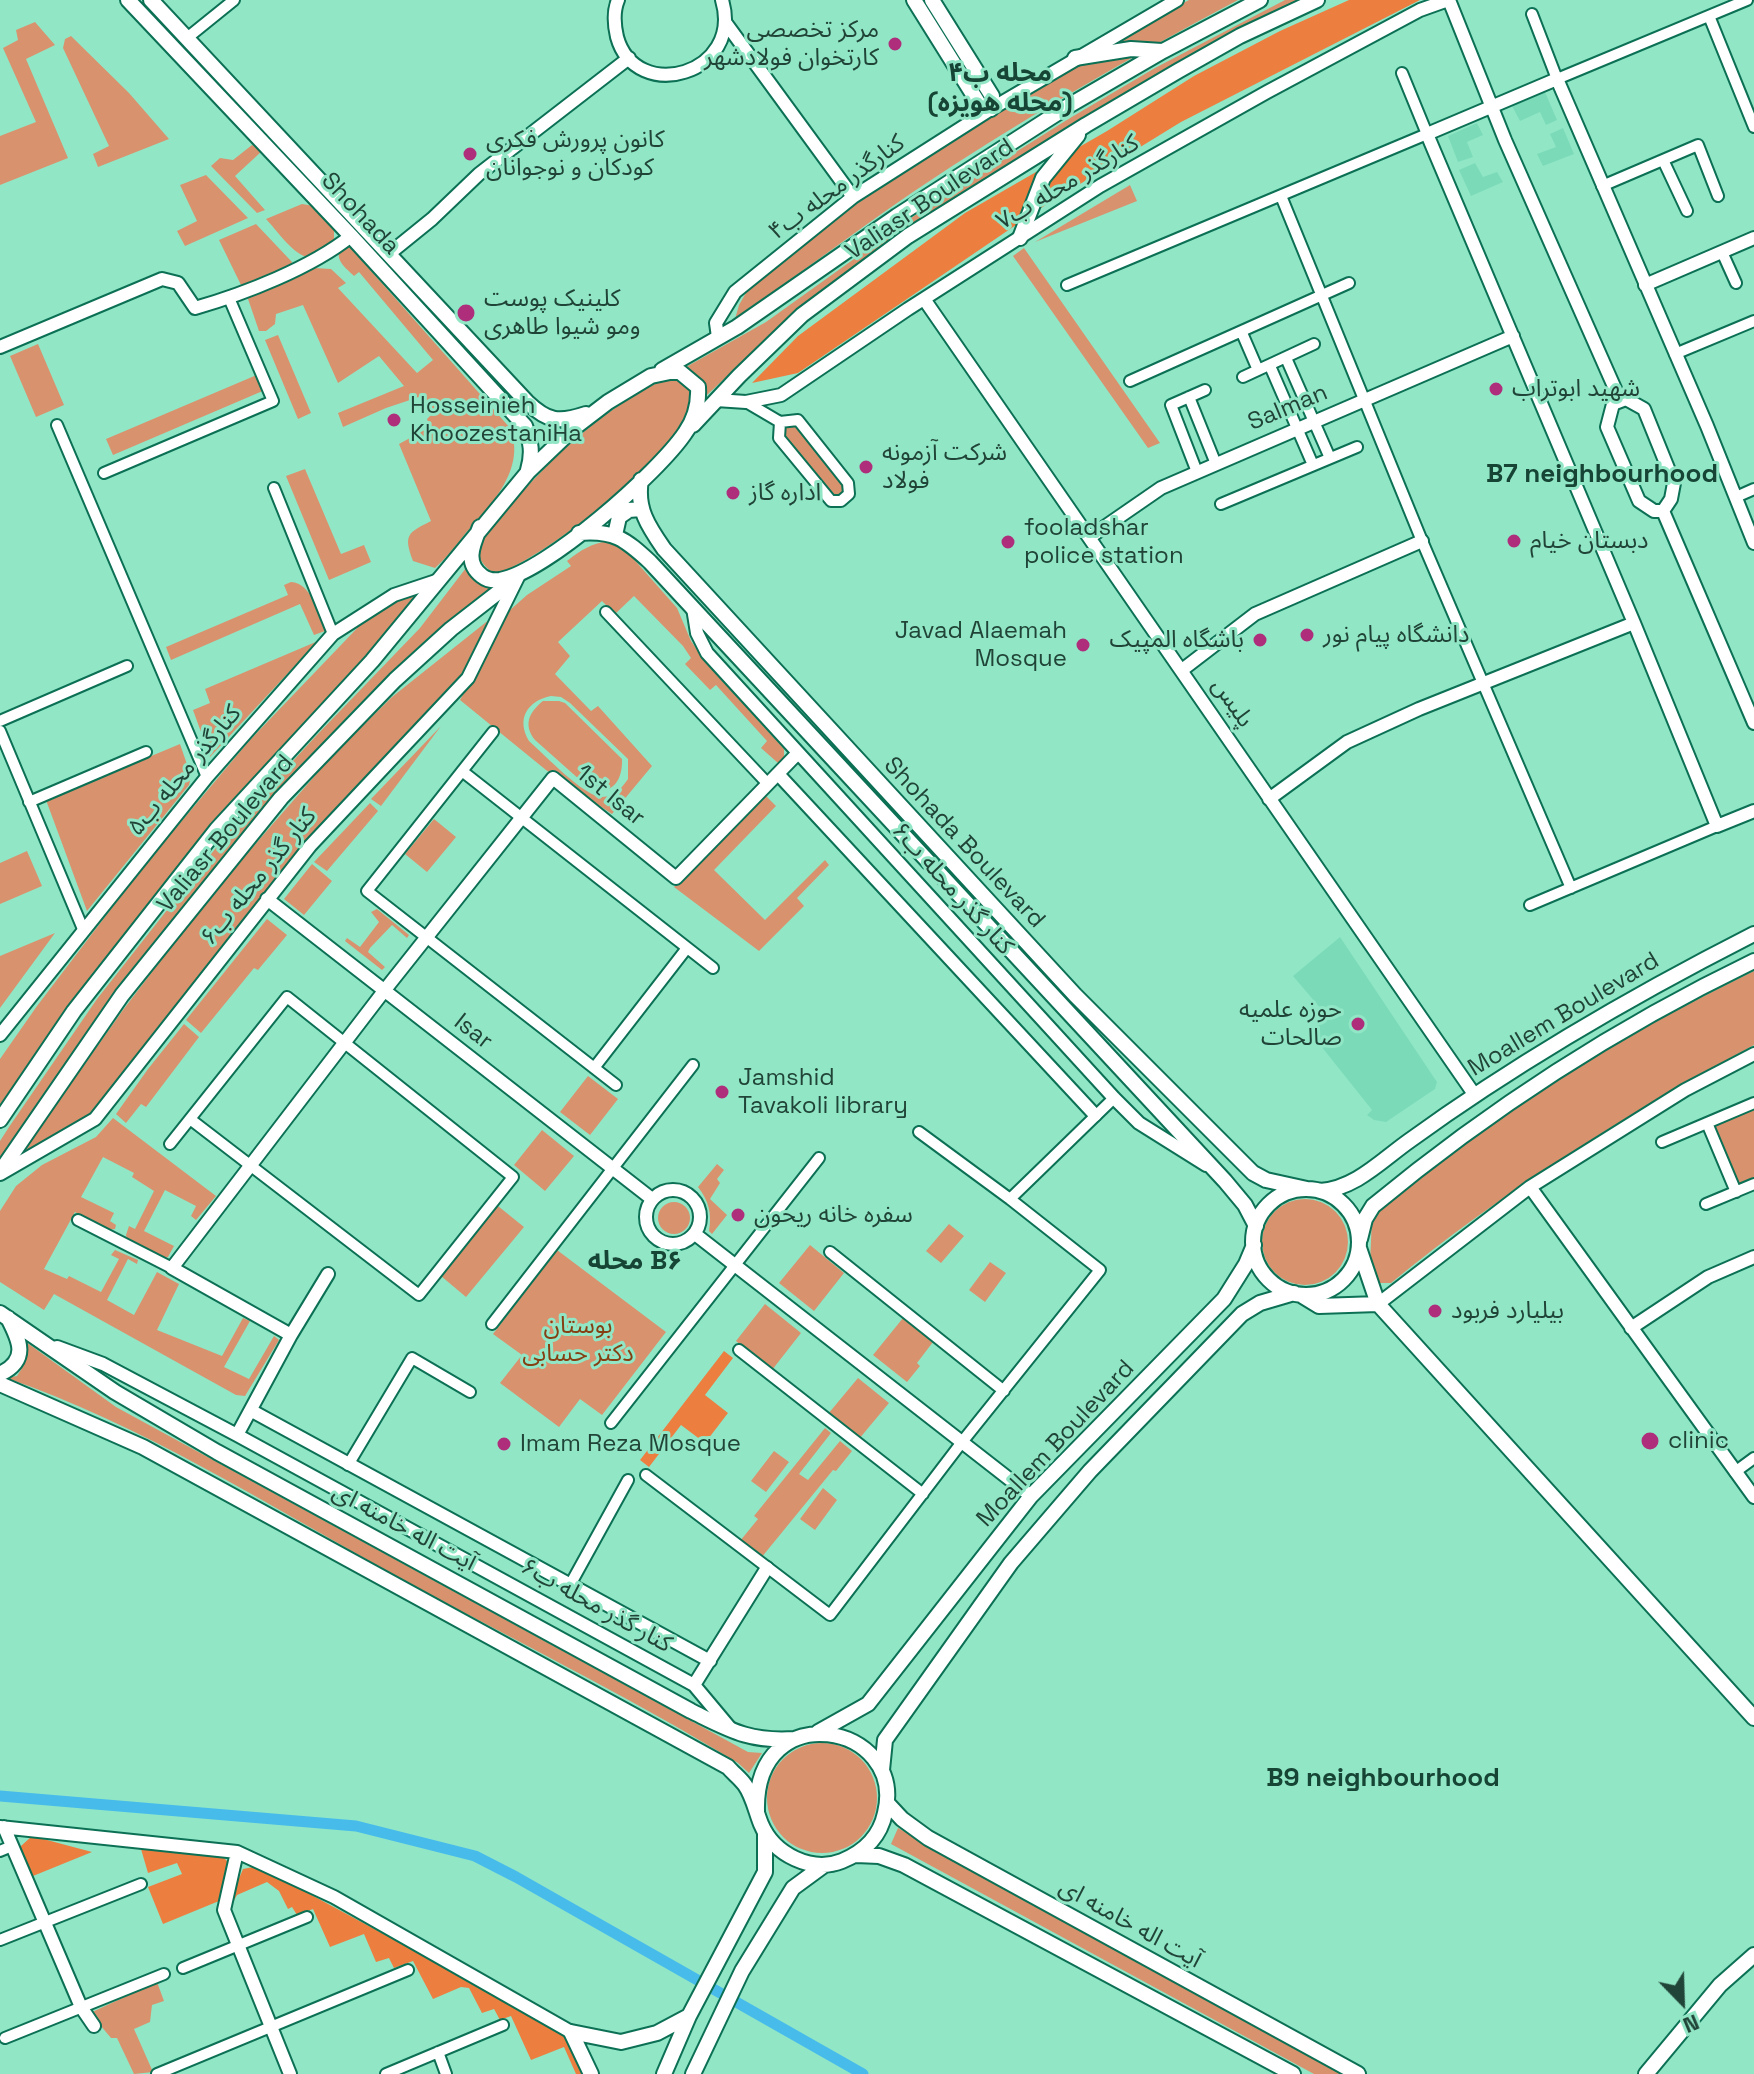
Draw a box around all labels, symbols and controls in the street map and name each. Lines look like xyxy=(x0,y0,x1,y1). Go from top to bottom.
place label: مرکز تخصصی کارتخوان فولادشهر xyxy=(704,16,879,72)
marker: مرکز تخصصی کارتخوان فولادشهر xyxy=(886,35,904,53)
district label: محله ب۴ (محله هویزه) xyxy=(927,58,1073,120)
place label: کانون پرورش فکری کودکان و نوجوانان xyxy=(486,126,665,182)
street label: کنارگذر محله ب۴ xyxy=(763,129,911,247)
street label: کنارگذر محله ب۷ xyxy=(992,129,1144,237)
street label: Valiasr Boulevard xyxy=(840,133,1020,267)
marker: کانون پرورش فکری کودکان و نوجوانان xyxy=(461,145,479,163)
street label: Shohada xyxy=(315,167,405,261)
place label: کلینیک پوست ومو شیوا طاهری xyxy=(484,285,641,341)
marker: کلینیک پوست ومو شیوا طاهری xyxy=(455,302,477,324)
place label: شهید ابوتراب xyxy=(1512,375,1640,403)
street label: Salman xyxy=(1244,378,1332,438)
marker: شهید ابوتراب xyxy=(1487,380,1505,398)
place label: Hosseinieh KhoozestaniHa xyxy=(410,392,582,448)
marker: Hosseinieh KhoozestaniHa xyxy=(385,411,403,429)
place label: شرکت آزمونه فولاد xyxy=(882,439,1007,495)
marker: شرکت آزمونه فولاد xyxy=(857,458,875,476)
district label: B7 neighbourhood xyxy=(1486,459,1718,491)
place label: اداره گاز xyxy=(749,479,821,507)
marker: اداره گاز xyxy=(724,484,742,502)
place label: fooladshar police station xyxy=(1024,514,1184,570)
place label: دبستان خیام xyxy=(1530,527,1649,555)
marker: دبستان خیام xyxy=(1505,532,1523,550)
marker: fooladshar police station xyxy=(999,533,1017,551)
place label: Javad Alaemah Mosque xyxy=(895,617,1067,673)
place label: دانشگاه پیام نور xyxy=(1323,621,1470,649)
place label: باشگاه المپیک xyxy=(1110,626,1244,654)
marker: دانشگاه پیام نور xyxy=(1298,626,1316,644)
marker: باشگاه المپیک xyxy=(1251,631,1269,649)
marker: Javad Alaemah Mosque xyxy=(1074,636,1092,654)
street label: پلیس xyxy=(1205,673,1259,733)
street label: کنارگذر محله ب۵ xyxy=(122,700,248,842)
street label: Valiasr Boulevard xyxy=(152,749,300,919)
street label: Shohada Boulevard xyxy=(877,752,1051,934)
street label: 1st Isar xyxy=(570,759,650,833)
street label: کنار گذر محله ب۶ xyxy=(195,803,323,951)
street label: کنار گذر محله ب۶ xyxy=(885,817,1019,961)
street label: Moallem Boulevard xyxy=(1463,947,1665,1083)
place label: حوزه علمیه صالحات xyxy=(1239,996,1342,1052)
street label: Isar xyxy=(448,1008,498,1056)
marker: حوزه علمیه صالحات xyxy=(1349,1015,1367,1033)
place label: Jamshid Tavakoli library xyxy=(738,1064,908,1120)
marker: Jamshid Tavakoli library xyxy=(713,1083,731,1101)
place label: سفره خانه ریحون xyxy=(754,1201,913,1229)
marker: سفره خانه ریحون xyxy=(729,1206,747,1224)
district label: محله B۶ xyxy=(588,1246,682,1278)
place label: بیلیارد فربود xyxy=(1451,1297,1564,1325)
marker: بیلیارد فربود xyxy=(1426,1302,1444,1320)
park label: بوستان دکتر حسابی xyxy=(522,1312,634,1368)
street label: Moallem Boulevard xyxy=(971,1355,1141,1533)
place label: clinic xyxy=(1668,1427,1729,1455)
place label: Imam Reza Mosque xyxy=(520,1430,741,1458)
marker: clinic xyxy=(1639,1430,1661,1452)
marker: Imam Reza Mosque xyxy=(495,1435,513,1453)
street label: آیت اله خامنه ای xyxy=(327,1478,481,1578)
street label: کنار گذر محله ب۶ xyxy=(515,1553,677,1659)
district label: B9 neighbourhood xyxy=(1266,1763,1500,1795)
street label: آیت اله خامنه ای xyxy=(1054,1873,1206,1975)
north arrow xyxy=(1642,1962,1722,2042)
text: N xyxy=(1679,2008,1704,2040)

